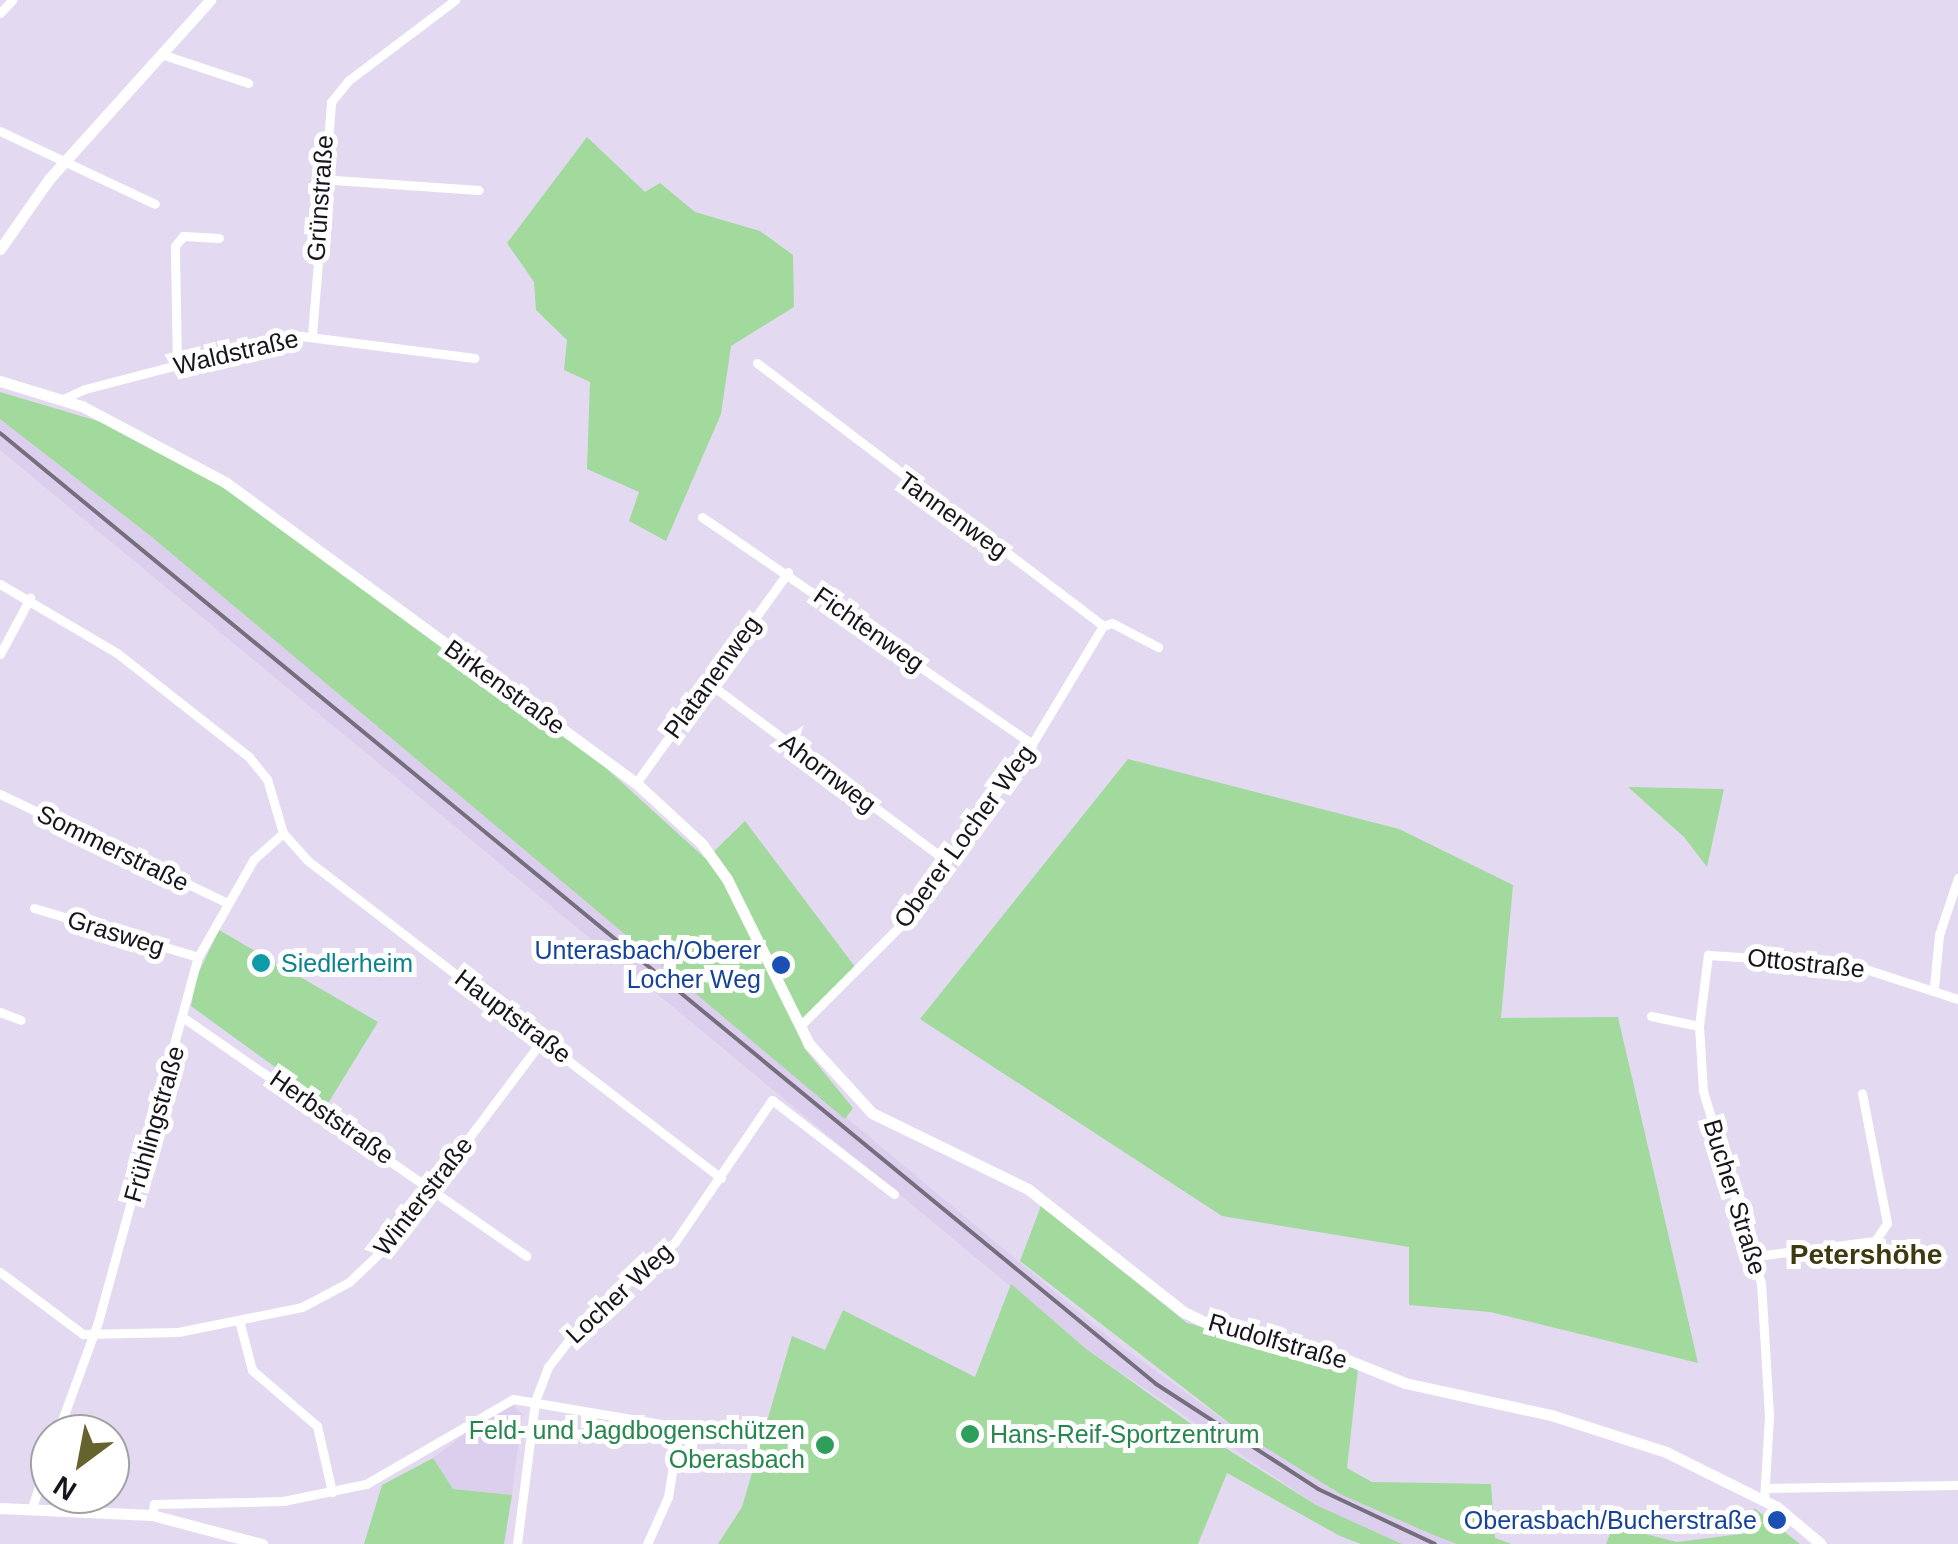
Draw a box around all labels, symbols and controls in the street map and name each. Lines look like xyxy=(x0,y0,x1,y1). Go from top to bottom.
street label: Grünstraße xyxy=(301,134,339,262)
street label: Waldstraße xyxy=(171,323,301,381)
street label: Tannenweg xyxy=(892,465,1014,565)
street label: Fichtenweg xyxy=(808,580,930,678)
street label: Platanenweg xyxy=(657,610,767,744)
street label: Birkenstraße xyxy=(439,633,571,741)
street label: Ahornweg xyxy=(774,727,882,819)
street label: Oberer Locher Weg xyxy=(887,739,1041,933)
street label: Sommerstraße xyxy=(32,798,194,898)
street label: Grasweg xyxy=(64,904,168,962)
place label: Unterasbach/Oberer Locher Weg xyxy=(534,936,761,995)
street label: Ottostraße xyxy=(1746,942,1866,984)
place label: Siedlerheim xyxy=(281,948,413,978)
marker: Siedlerheim xyxy=(250,952,272,974)
marker: Unterasbach/Oberer Locher Weg xyxy=(770,954,792,976)
street label: Hauptstraße xyxy=(449,963,577,1069)
street label: Frühlingstraße xyxy=(117,1042,191,1206)
street label: Herbststraße xyxy=(264,1063,400,1171)
street label: Bucher Straße xyxy=(1697,1116,1773,1278)
street label: Winterstraße xyxy=(367,1130,479,1262)
street label: Locher Weg xyxy=(560,1236,678,1350)
district label: Petershöhe xyxy=(1790,1238,1942,1272)
street label: Rudolfstraße xyxy=(1205,1307,1351,1375)
north arrow xyxy=(30,1414,130,1514)
place label: Feld- und Jagdbogenschützen Oberasbach xyxy=(469,1416,805,1475)
place label: Hans-Reif-Sportzentrum xyxy=(990,1419,1260,1449)
marker: Hans-Reif-Sportzentrum xyxy=(959,1423,981,1445)
marker: Feld- und Jagdbogenschützen Oberasbach xyxy=(814,1434,836,1456)
text: N xyxy=(48,1470,82,1507)
place label: Oberasbach/Bucherstraße xyxy=(1464,1505,1757,1535)
marker: Oberasbach/Bucherstraße xyxy=(1766,1509,1788,1531)

